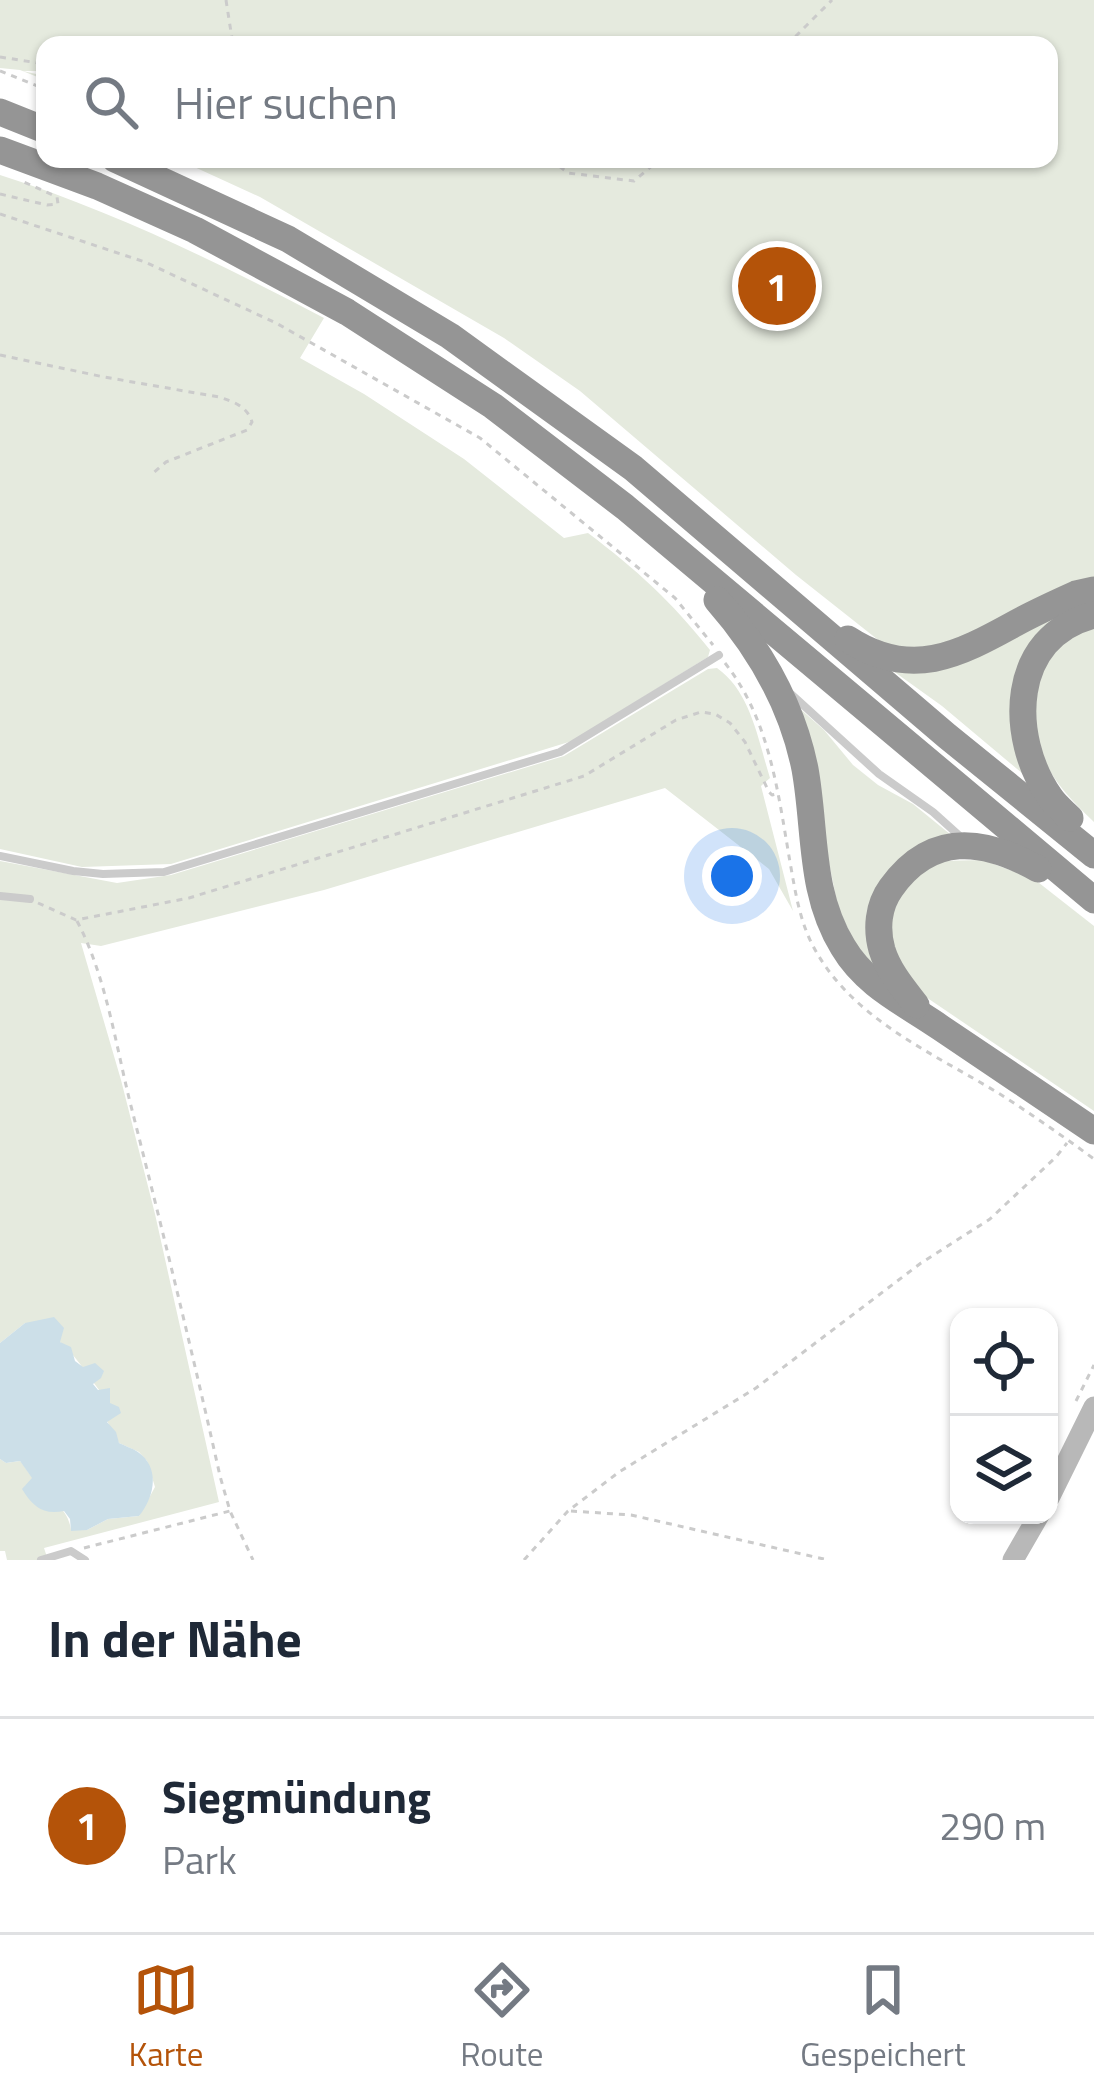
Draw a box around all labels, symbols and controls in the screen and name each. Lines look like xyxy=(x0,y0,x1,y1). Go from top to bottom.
search box xyxy=(36,36,1058,168)
text: Hier suchen xyxy=(174,68,398,136)
icon: search xyxy=(78,69,144,135)
pin: 1 xyxy=(738,241,816,331)
your location xyxy=(702,846,762,906)
map controls xyxy=(950,1308,1058,1524)
button: locate xyxy=(950,1308,1058,1416)
button: layers xyxy=(950,1416,1058,1524)
text: In der Nähe xyxy=(48,1599,302,1677)
text: Siegmündung xyxy=(162,1762,431,1830)
text: 1 xyxy=(76,1796,98,1855)
text: 290 m xyxy=(939,1796,1046,1855)
text: Park xyxy=(162,1830,237,1889)
tab: Karte xyxy=(128,1957,203,2079)
tab: Route xyxy=(460,1957,543,2079)
tab: Gespeichert xyxy=(800,1957,966,2079)

